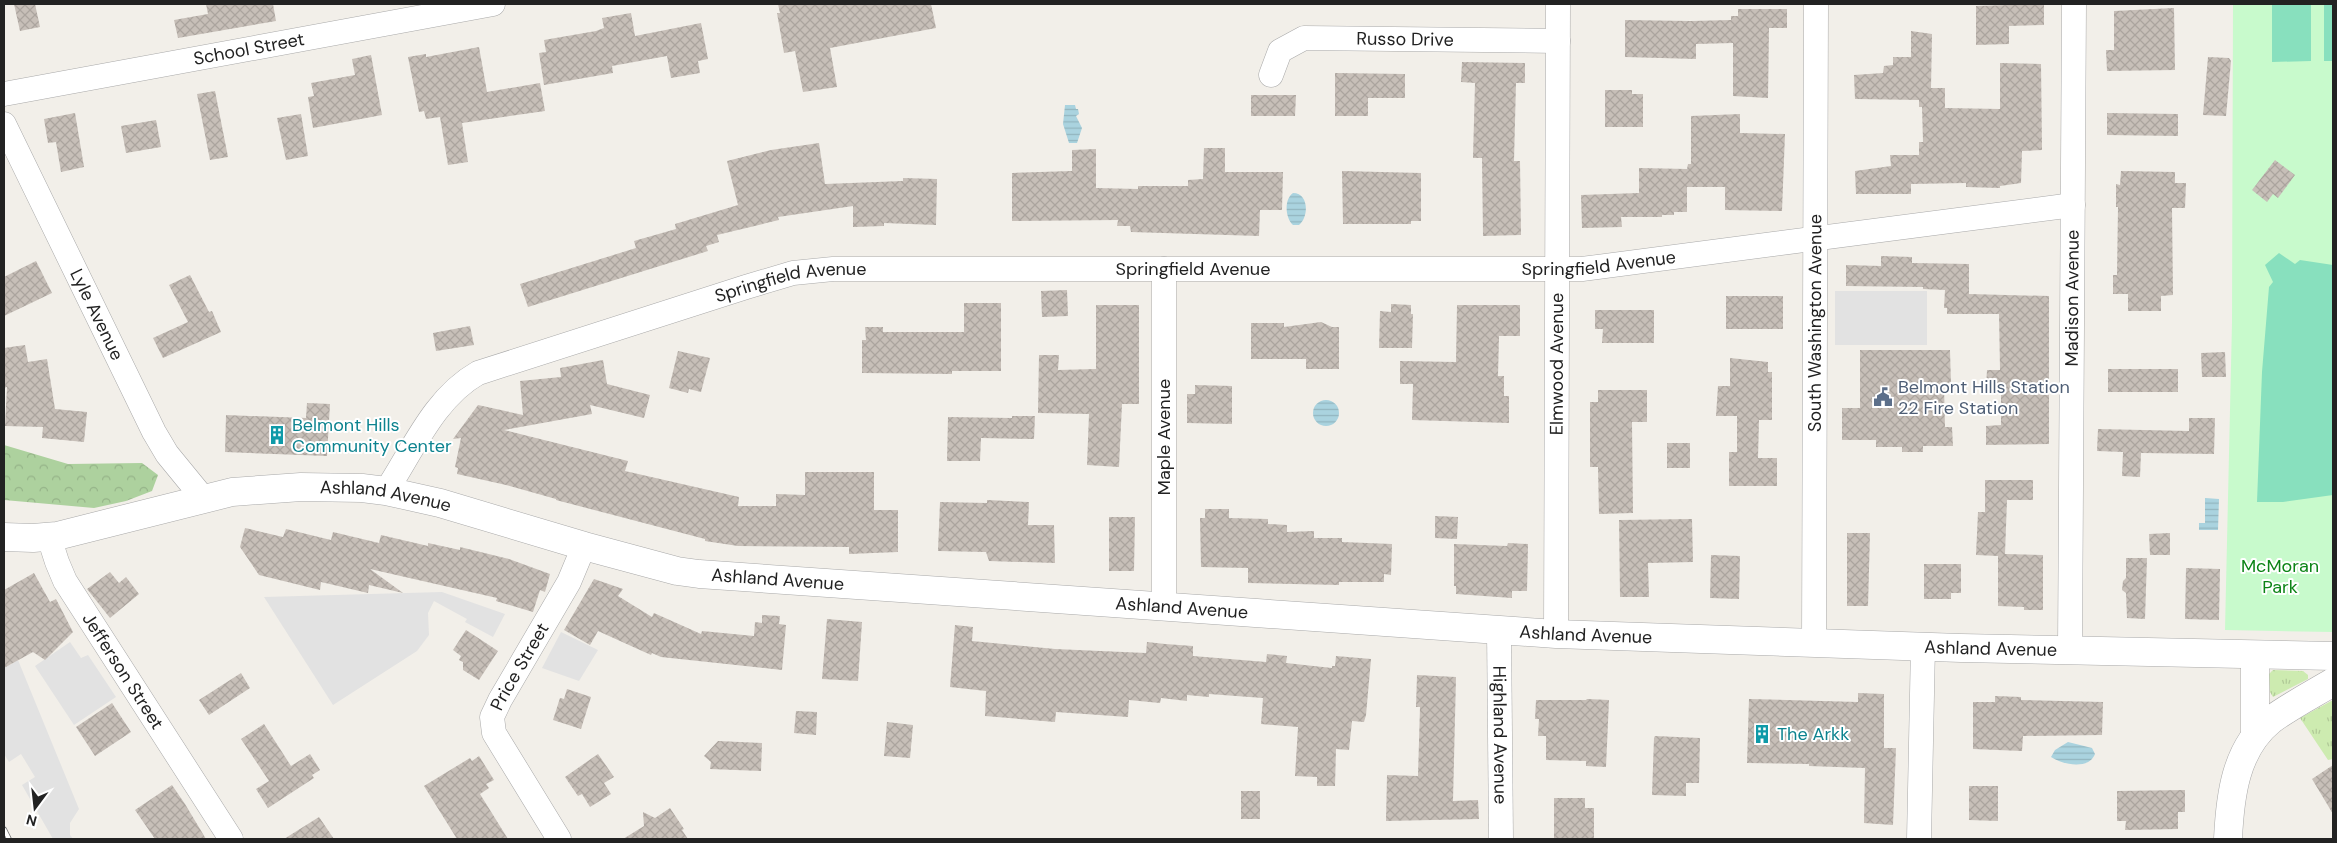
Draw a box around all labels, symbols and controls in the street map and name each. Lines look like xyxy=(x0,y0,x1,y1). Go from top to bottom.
street label: School Street xyxy=(191,27,306,71)
street label: Russo Drive xyxy=(1356,27,1454,52)
street label: South Washington Avenue xyxy=(1803,214,1827,432)
street label: Madison Avenue xyxy=(2060,230,2085,366)
street label: Springfield Avenue xyxy=(1522,245,1677,281)
street label: Springfield Avenue xyxy=(712,257,866,308)
street label: Springfield Avenue xyxy=(1116,257,1270,281)
street label: Lyle Avenue xyxy=(64,265,129,364)
street label: Elmwood Avenue xyxy=(1545,293,1569,435)
place label: Belmont Hills Station 22 Fire Station xyxy=(1898,375,2070,420)
street label: Maple Avenue xyxy=(1152,379,1176,495)
public building icon: Belmont Hills Station 22 Fire Station xyxy=(1872,386,1894,408)
place label: Belmont Hills Community Center xyxy=(292,413,452,458)
building icon: Belmont Hills Community Center xyxy=(266,424,288,446)
street label: Ashland Avenue xyxy=(320,475,454,518)
park label: McMoran Park xyxy=(2241,554,2319,599)
street label: Ashland Avenue xyxy=(711,563,845,596)
street label: Ashland Avenue xyxy=(1115,591,1249,624)
street label: Jefferson Street xyxy=(77,608,169,734)
street label: Price Street xyxy=(485,618,555,714)
street label: Ashland Avenue xyxy=(1519,619,1653,649)
street label: Ashland Avenue xyxy=(1924,635,2057,662)
street label: Highland Avenue xyxy=(1487,666,1513,804)
place label: The Arkk xyxy=(1777,722,1849,746)
building icon: The Arkk xyxy=(1751,723,1773,745)
north arrow xyxy=(10,783,60,833)
text: N xyxy=(24,811,39,831)

